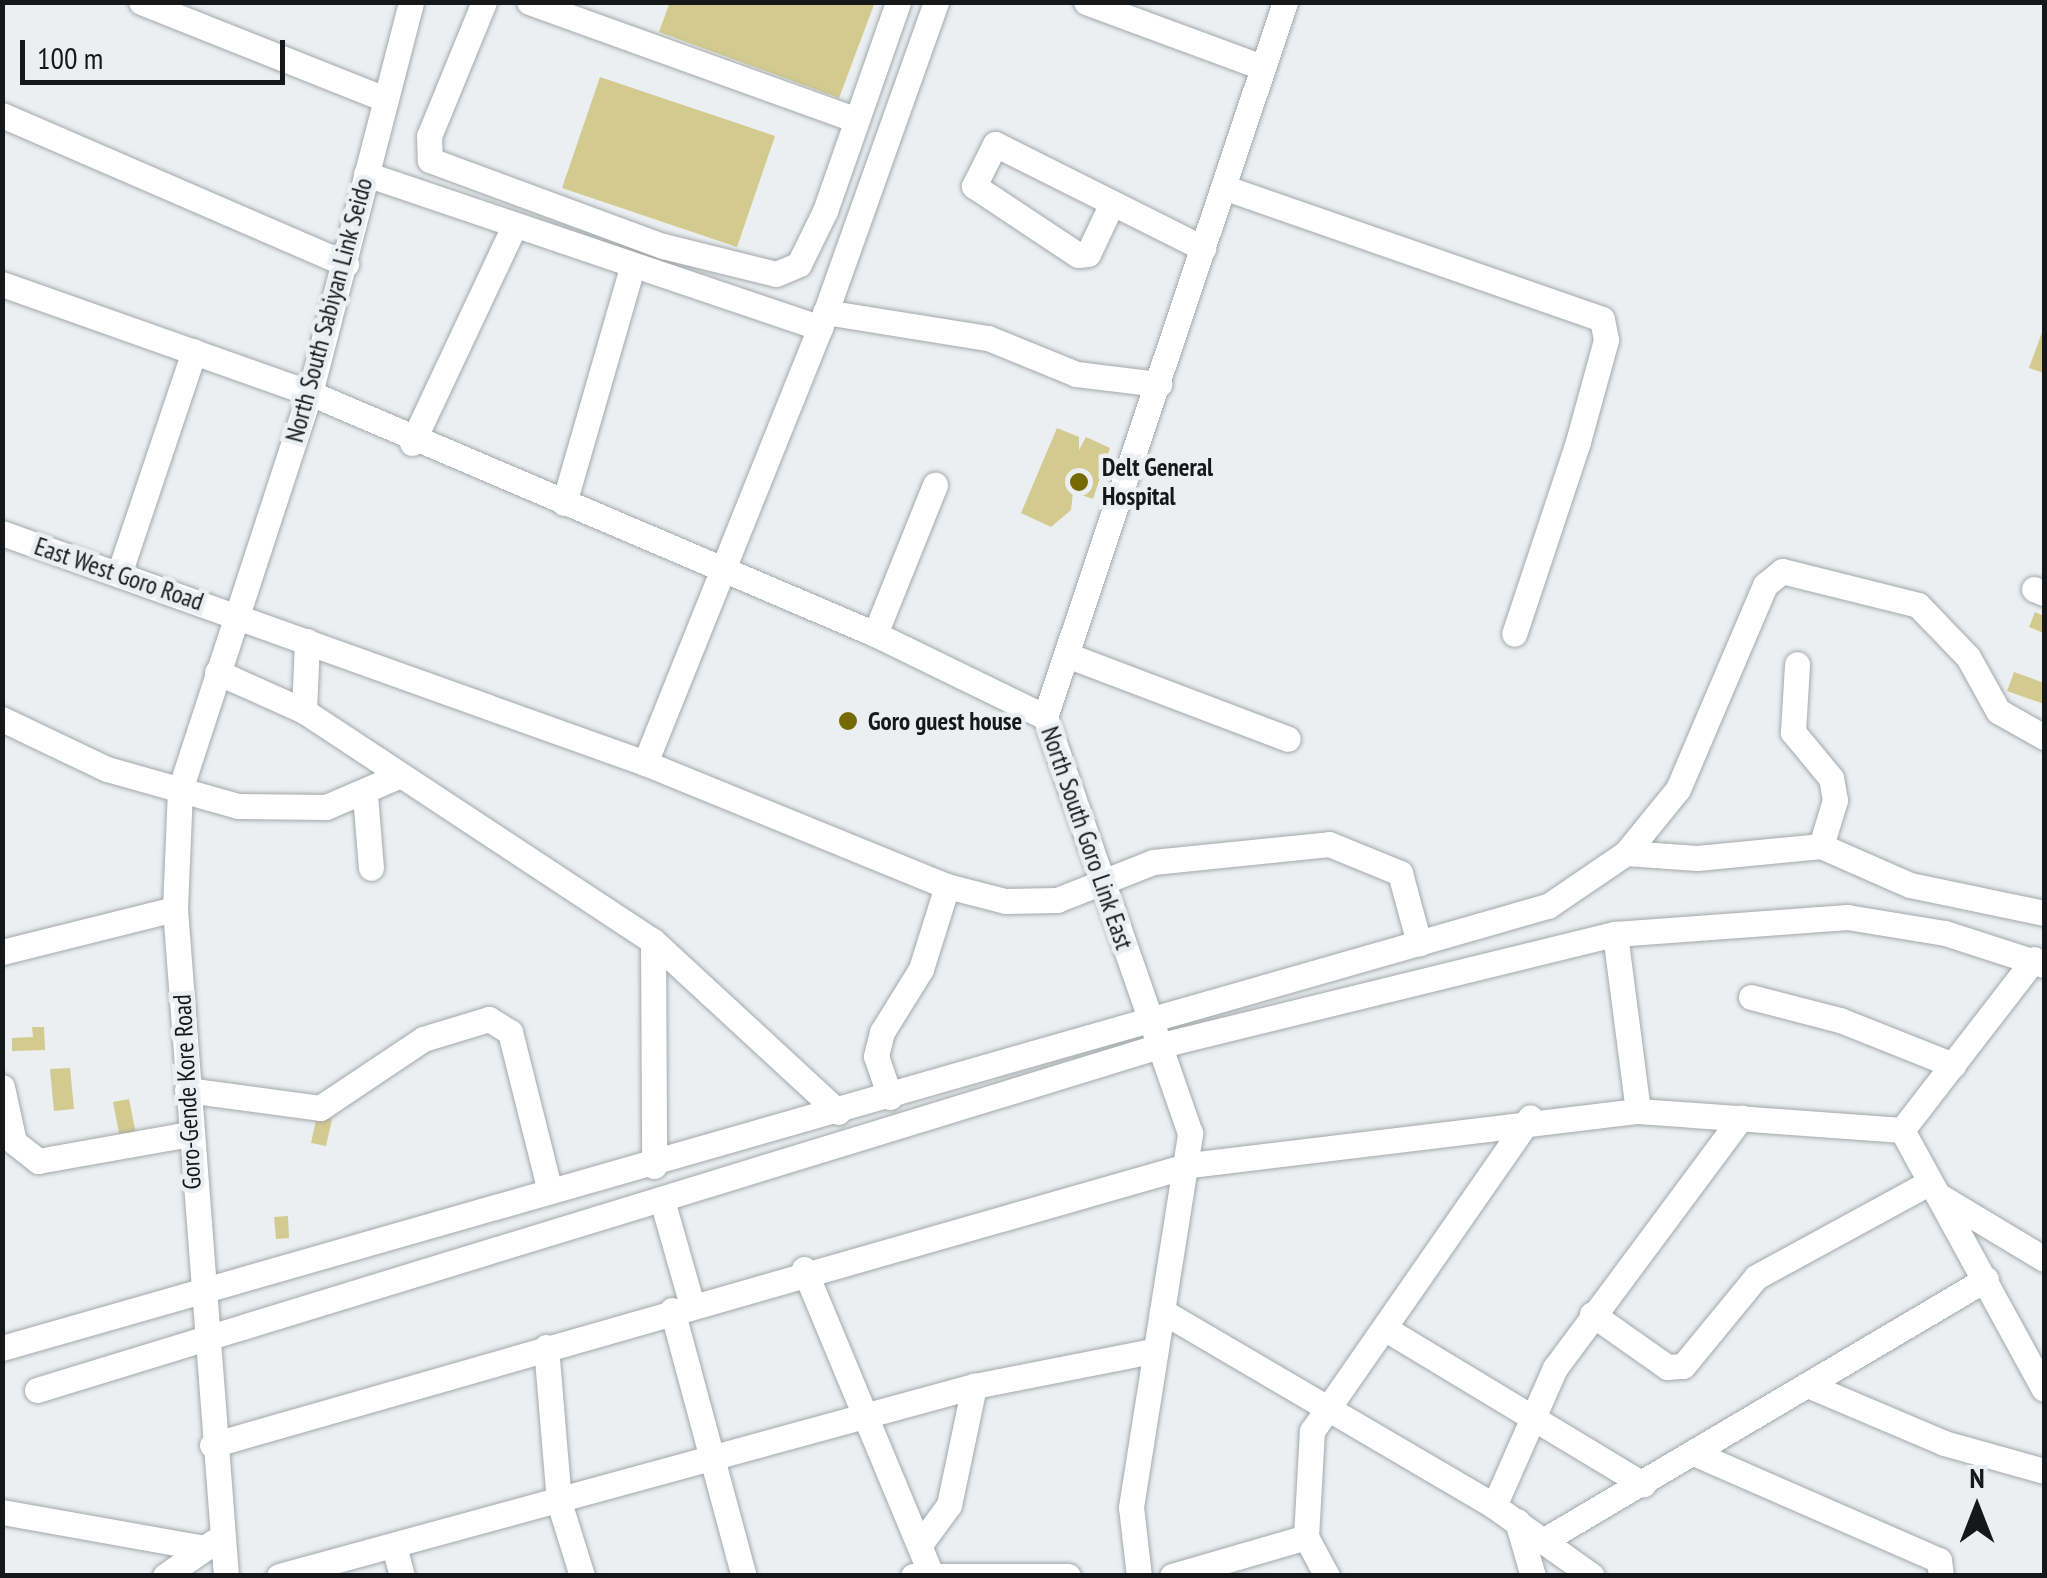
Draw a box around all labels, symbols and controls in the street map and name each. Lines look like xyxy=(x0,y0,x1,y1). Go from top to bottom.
scale bar xyxy=(25,20,290,82)
text: 100 m xyxy=(37,38,103,77)
street label: North South Sabiyan Link Seido xyxy=(279,174,379,446)
place label: Delt General Hospital xyxy=(1102,453,1213,512)
marker: Delt General Hospital xyxy=(1066,469,1092,495)
street label: East West Goro Road xyxy=(30,531,208,617)
place label: Goro guest house xyxy=(868,706,1022,736)
marker: Goro guest house xyxy=(837,710,859,732)
street label: North South Goro Link East xyxy=(1035,722,1139,954)
street label: Goro-Gende Kore Road xyxy=(167,994,207,1190)
north arrow xyxy=(1927,1458,2027,1558)
text: N xyxy=(1969,1459,1985,1496)

